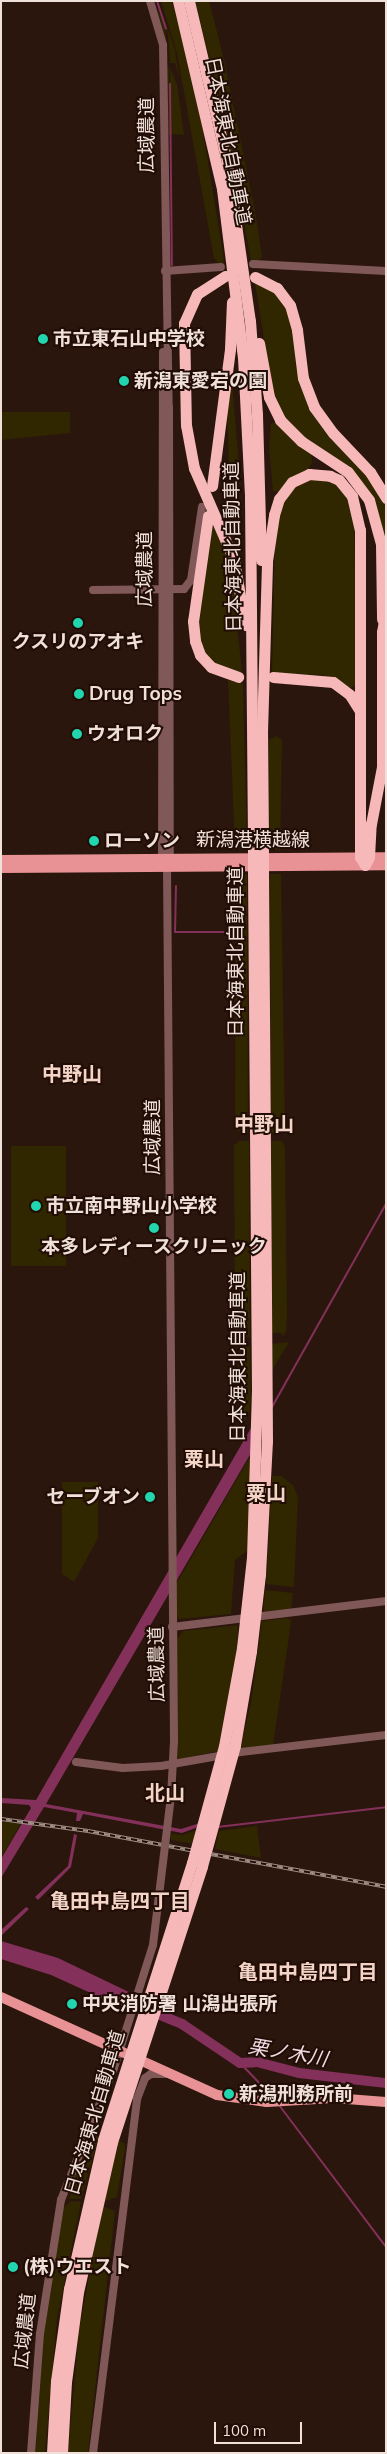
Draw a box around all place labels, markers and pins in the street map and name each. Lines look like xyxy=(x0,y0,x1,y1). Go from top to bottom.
place label: 市立東石山中学校 xyxy=(53,328,205,350)
marker: 市立東石山中学校 xyxy=(37,333,49,345)
place label: 新潟東愛宕の園 xyxy=(134,370,267,392)
marker: 新潟東愛宕の園 xyxy=(118,375,130,387)
marker: クスリのアオキ xyxy=(72,617,84,629)
place label: クスリのアオキ xyxy=(12,631,144,653)
place label: Drug Tops xyxy=(89,683,182,705)
marker: Drug Tops xyxy=(73,688,85,700)
place label: ウオロク xyxy=(87,723,163,745)
marker: ウオロク xyxy=(71,728,83,740)
place label: ローソン xyxy=(104,830,180,852)
marker: ローソン xyxy=(88,835,100,847)
place label: 市立南中野山小学校 xyxy=(46,1195,217,1217)
marker: 市立南中野山小学校 xyxy=(30,1200,42,1212)
marker: 本多レディースクリニック xyxy=(148,1222,160,1234)
place label: 本多レディースクリニック xyxy=(40,1236,268,1258)
place label: セーブオン xyxy=(45,1486,140,1508)
marker: セーブオン xyxy=(144,1491,156,1503)
place label: 中央消防署 山潟出張所 xyxy=(82,1993,277,2015)
marker: 中央消防署 山潟出張所 xyxy=(66,1998,78,2010)
place label: 新潟刑務所前 xyxy=(239,2083,353,2105)
marker: 新潟刑務所前 xyxy=(223,2088,235,2100)
place label: (株)ウエスト xyxy=(23,2256,132,2278)
marker: (株)ウエスト xyxy=(7,2261,19,2273)

